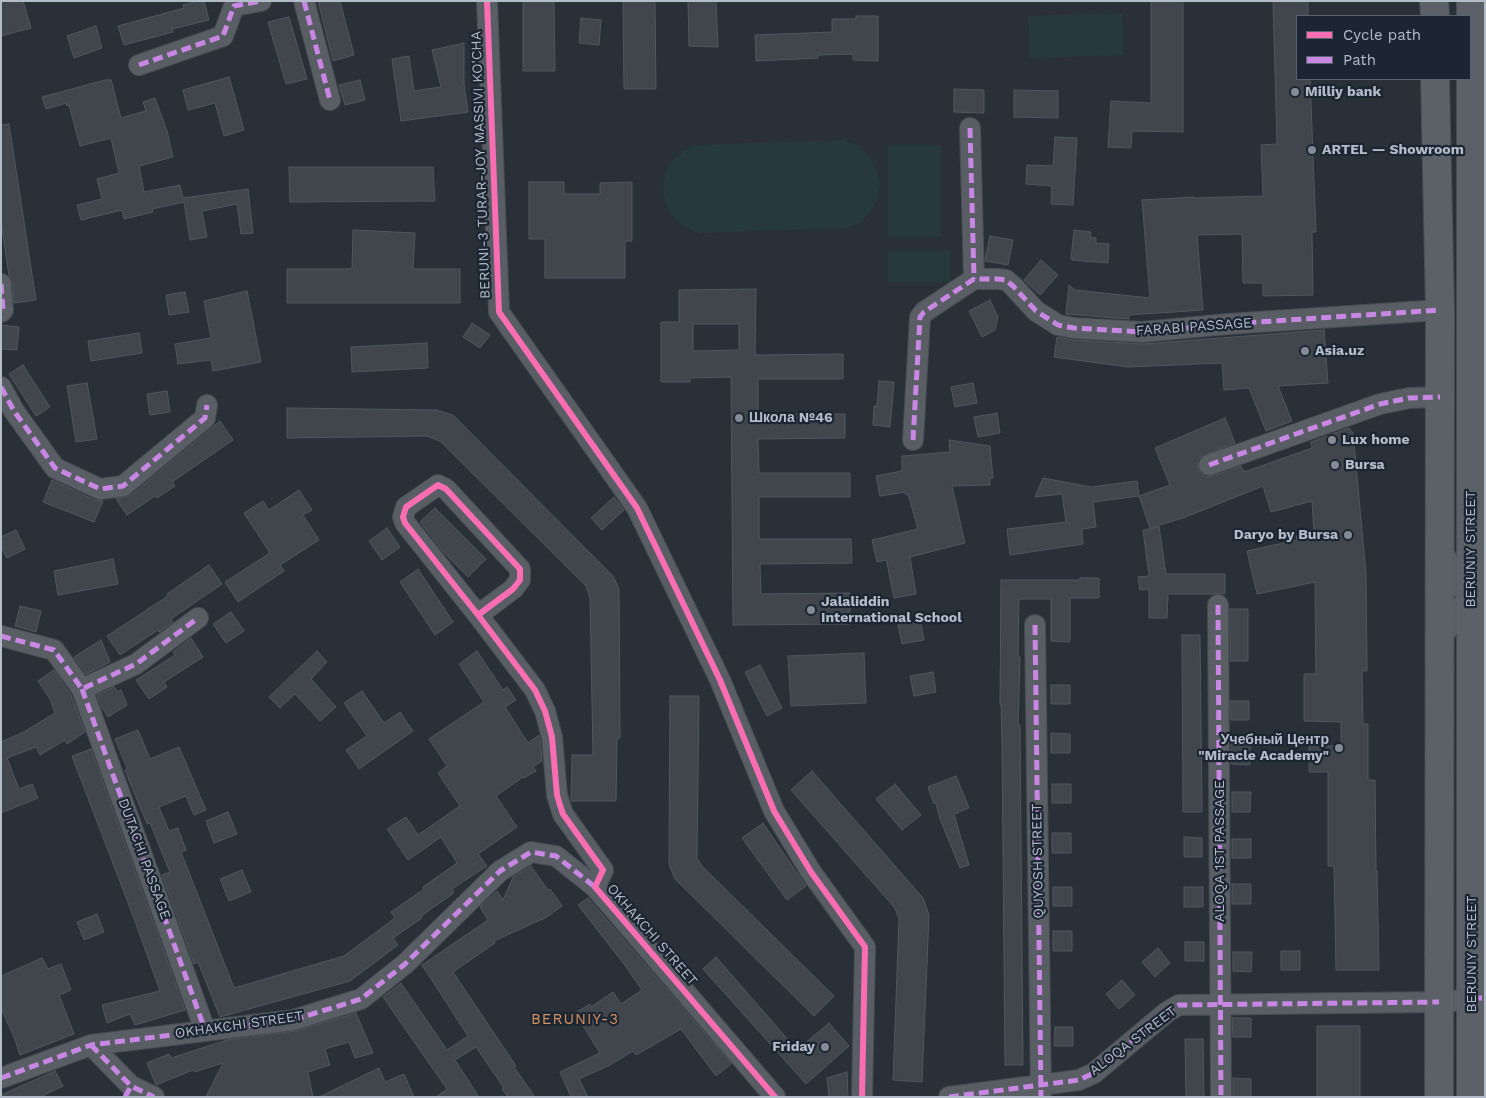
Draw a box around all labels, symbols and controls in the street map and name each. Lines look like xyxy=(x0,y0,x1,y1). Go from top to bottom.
legend xyxy=(1296,15,1471,80)
text: Cycle path xyxy=(1343,26,1421,44)
street label: BERUNI-3 TURAR-JOY MASSIVI KO'CHA xyxy=(468,31,494,299)
text: Path xyxy=(1343,51,1376,69)
place label: Milliy bank xyxy=(1305,84,1381,100)
marker: Milliy bank xyxy=(1289,86,1301,98)
place label: ARTEL — Showroom xyxy=(1322,142,1464,158)
marker: ARTEL — Showroom xyxy=(1306,144,1318,156)
street label: FARABI PASSAGE xyxy=(1135,315,1253,339)
place label: Asia.uz xyxy=(1315,343,1364,359)
marker: Asia.uz xyxy=(1299,345,1311,357)
place label: Школа №46 xyxy=(749,410,833,426)
marker: Школа №46 xyxy=(733,412,745,424)
place label: Lux home xyxy=(1342,432,1410,448)
marker: Lux home xyxy=(1326,434,1338,446)
place label: Bursa xyxy=(1345,457,1385,473)
marker: Bursa xyxy=(1329,459,1341,471)
street label: BERUNIY STREET xyxy=(1463,490,1479,608)
place label: Daryo by Bursa xyxy=(1234,527,1338,543)
marker: Daryo by Bursa xyxy=(1342,529,1354,541)
place label: Jalaliddin International School xyxy=(821,594,962,626)
marker: Jalaliddin International School xyxy=(805,604,817,616)
place label: Учебный Центр "Miracle Academy" xyxy=(1198,732,1329,764)
marker: Учебный Центр "Miracle Academy" xyxy=(1333,742,1345,754)
street label: ALOQA 1ST PASSAGE xyxy=(1212,780,1228,922)
street label: DUTACHI PASSAGE xyxy=(114,796,174,922)
street label: QUYOSH STREET xyxy=(1029,803,1047,919)
street label: OKHAKCHI STREET xyxy=(603,881,701,989)
street label: BERUNIY STREET xyxy=(1464,895,1480,1013)
street label: ALOQA STREET xyxy=(1086,1003,1180,1079)
street label: OKHAKCHI STREET xyxy=(174,1008,304,1042)
district label: BERUNIY-3 xyxy=(530,1011,620,1029)
place label: Friday xyxy=(772,1039,815,1055)
marker: Friday xyxy=(819,1041,831,1053)

